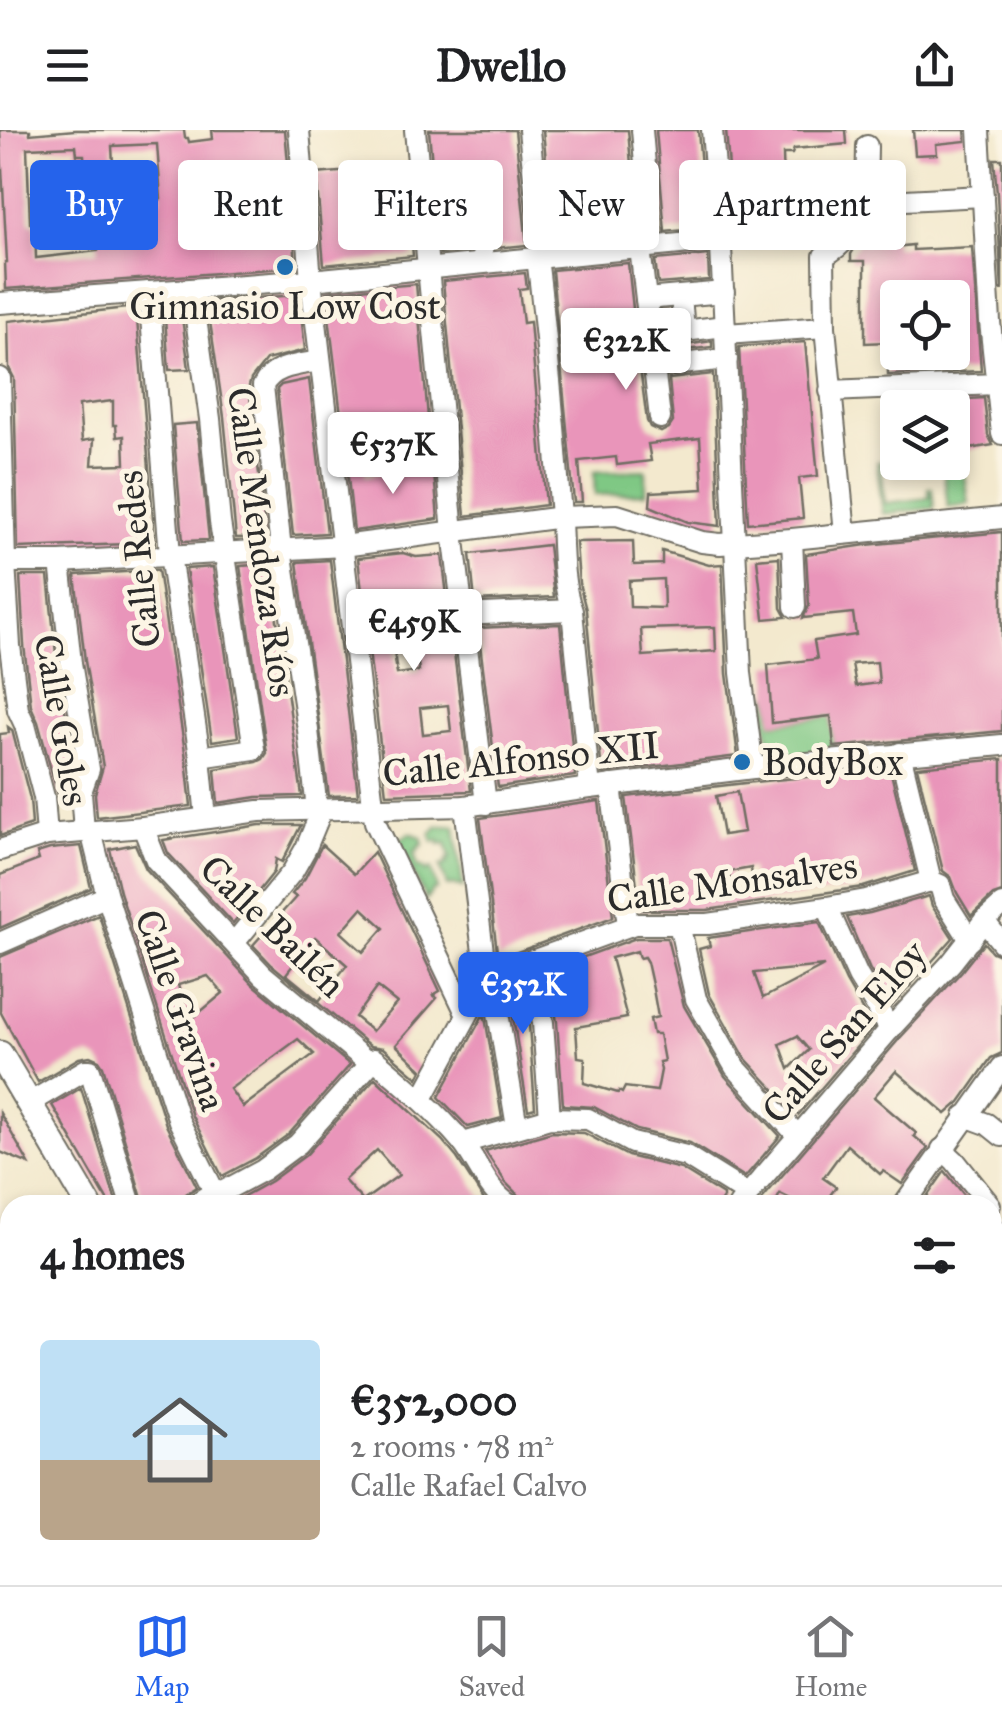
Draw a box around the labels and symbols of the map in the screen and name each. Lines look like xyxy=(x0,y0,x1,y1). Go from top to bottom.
marker: Gimnasio Low Cost xyxy=(274,256,296,278)
place label: Gimnasio Low Cost xyxy=(129,283,441,329)
pin: €322K xyxy=(556,308,696,393)
street label: Calle Mendoza Ríos xyxy=(217,384,307,700)
pin: €537K xyxy=(323,412,463,497)
street label: Calle Redes xyxy=(106,468,170,650)
pin: €459K xyxy=(344,589,484,674)
street label: Calle Goles xyxy=(24,631,100,809)
street label: Calle Alfonso XII xyxy=(380,722,662,796)
place label: BodyBox xyxy=(762,739,904,785)
marker: BodyBox xyxy=(731,751,753,773)
street label: Calle Monsalves xyxy=(604,842,860,922)
street label: Calle Bailén xyxy=(191,845,355,1007)
street label: Calle Gravina xyxy=(125,903,237,1117)
street label: Calle San Eloy xyxy=(752,930,937,1133)
pin: €352K xyxy=(453,952,593,1037)

